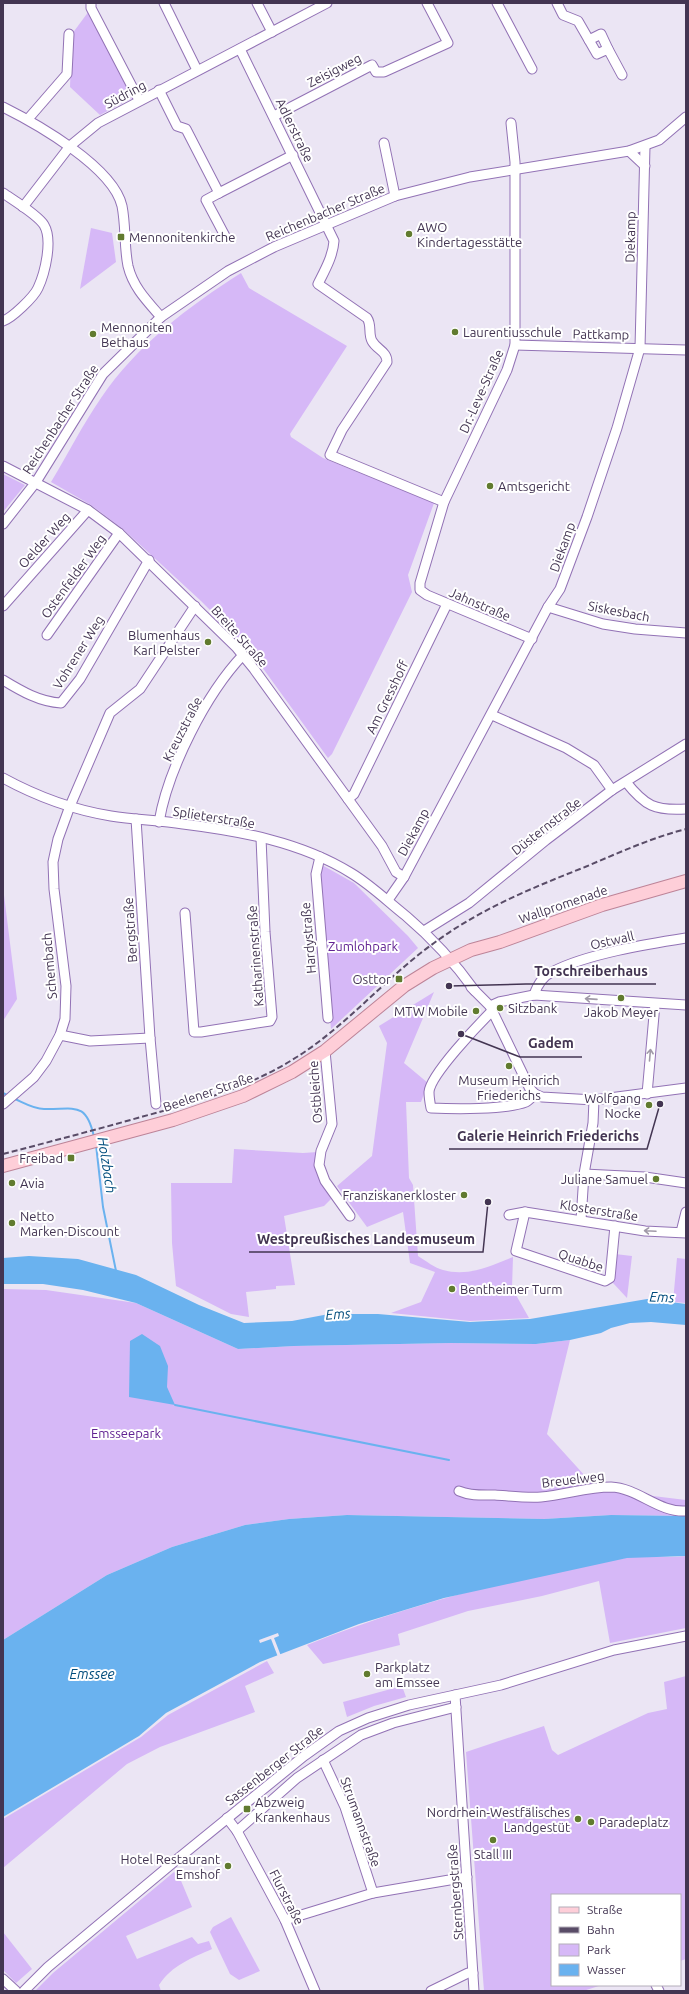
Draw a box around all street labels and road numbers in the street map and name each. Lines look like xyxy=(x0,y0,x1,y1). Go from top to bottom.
street label: Zeisigweg xyxy=(305,50,363,90)
street label: Südring xyxy=(102,77,148,111)
street label: Adlerstraße xyxy=(274,96,316,164)
street label: Reichenbacher Straße xyxy=(263,181,387,243)
street label: Diekamp xyxy=(623,211,637,263)
street label: Pattkamp xyxy=(573,327,629,341)
street label: Dr.-Leve-Straße xyxy=(456,347,506,435)
street label: Reichenbacher Straße xyxy=(19,362,101,476)
street label: Oelder Weg xyxy=(15,509,73,571)
street label: Diekamp xyxy=(547,520,577,574)
street label: Ostenfelder Weg xyxy=(38,531,108,621)
street label: Jahnstraße xyxy=(447,585,513,623)
street label: Siskesbach xyxy=(587,598,651,624)
street label: Breite Straße xyxy=(209,603,271,669)
street label: Vohrener Weg xyxy=(50,613,106,691)
street label: Am Gresshoff xyxy=(363,658,411,736)
street label: Kreuzstraße xyxy=(160,694,204,764)
street label: Düsternstraße xyxy=(509,795,583,857)
street label: Splieterstraße xyxy=(172,804,256,830)
street label: Diekamp xyxy=(395,806,431,858)
street label: Wallpromenade xyxy=(517,882,609,926)
street label: Bergstraße xyxy=(121,897,139,963)
street label: Hardystraße xyxy=(298,902,318,974)
street label: Katharinenstraße xyxy=(244,905,266,1007)
street label: Ostwall xyxy=(589,928,636,952)
street label: Schembach xyxy=(39,932,59,1000)
street label: Ostbleiche xyxy=(306,1060,324,1124)
street label: Beelener Straße xyxy=(161,1070,255,1114)
street label: Klosterstraße xyxy=(559,1197,639,1223)
street label: Quabbe xyxy=(556,1246,605,1275)
street label: Breuelweg xyxy=(541,1468,605,1490)
street label: Sassenberger Straße xyxy=(222,1722,326,1808)
street label: Strumannstraße xyxy=(338,1775,384,1869)
street label: Sternbergstraße xyxy=(445,1844,465,1940)
street label: Flurstraße xyxy=(267,1867,307,1927)

